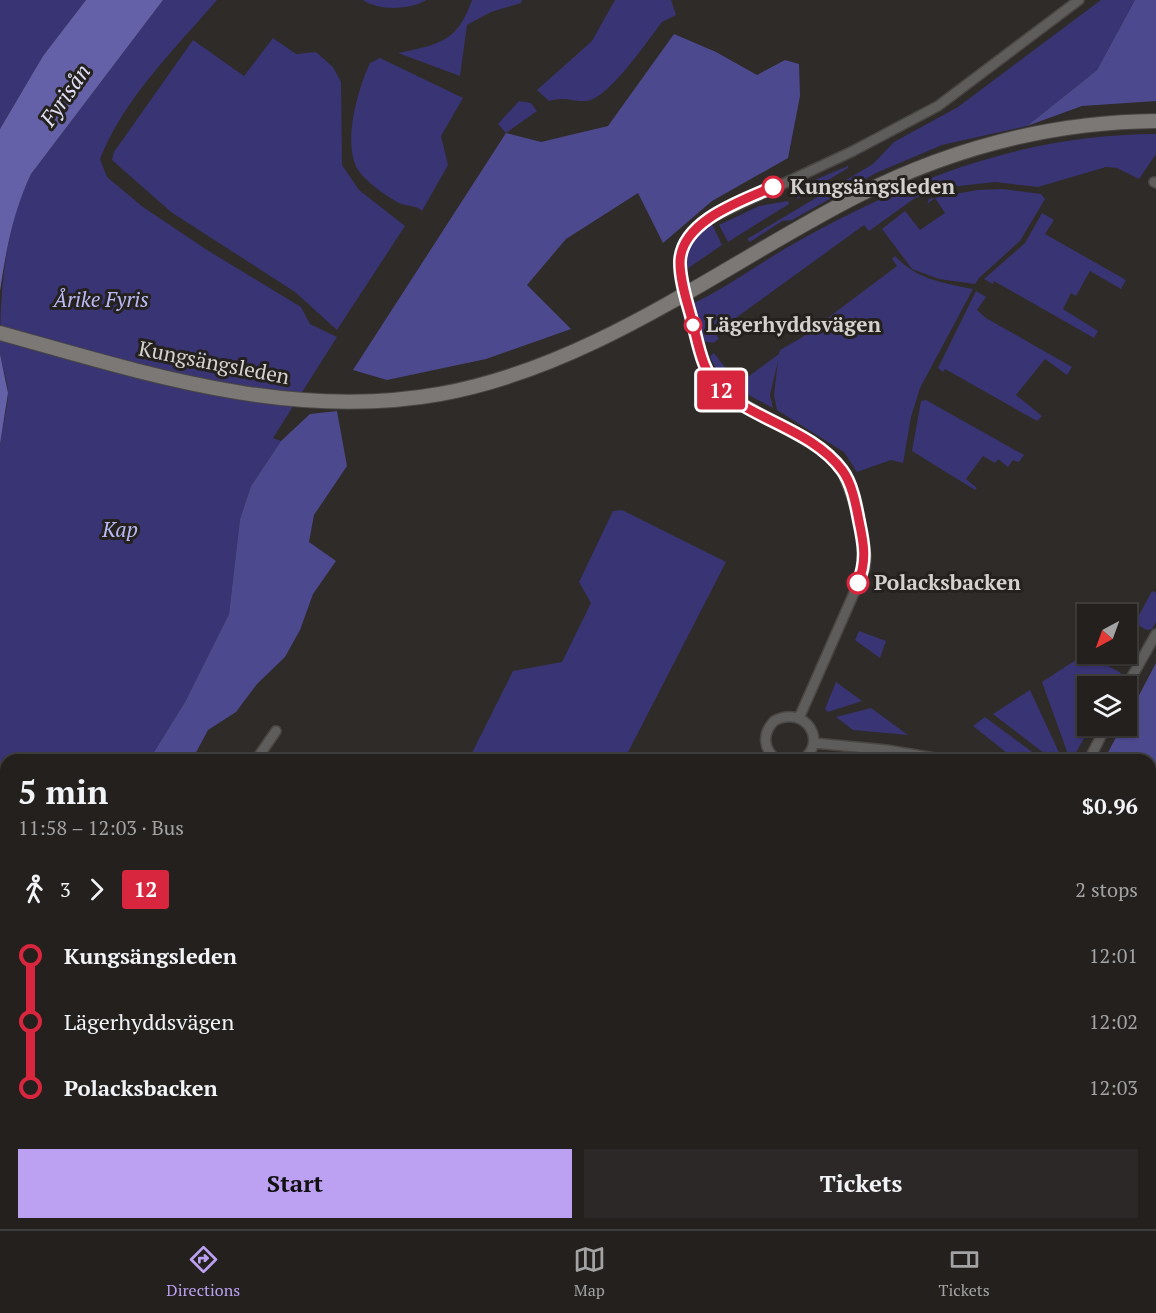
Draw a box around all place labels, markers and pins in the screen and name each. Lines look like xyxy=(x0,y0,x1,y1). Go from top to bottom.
place label: Kungsängsleden xyxy=(790,172,955,200)
marker: Kungsängsleden xyxy=(762,176,784,198)
place label: Lägerhyddsvägen xyxy=(706,310,881,338)
marker: Lägerhyddsvägen xyxy=(684,316,702,334)
place label: Polacksbacken xyxy=(874,568,1021,596)
marker: Polacksbacken xyxy=(847,572,869,594)

